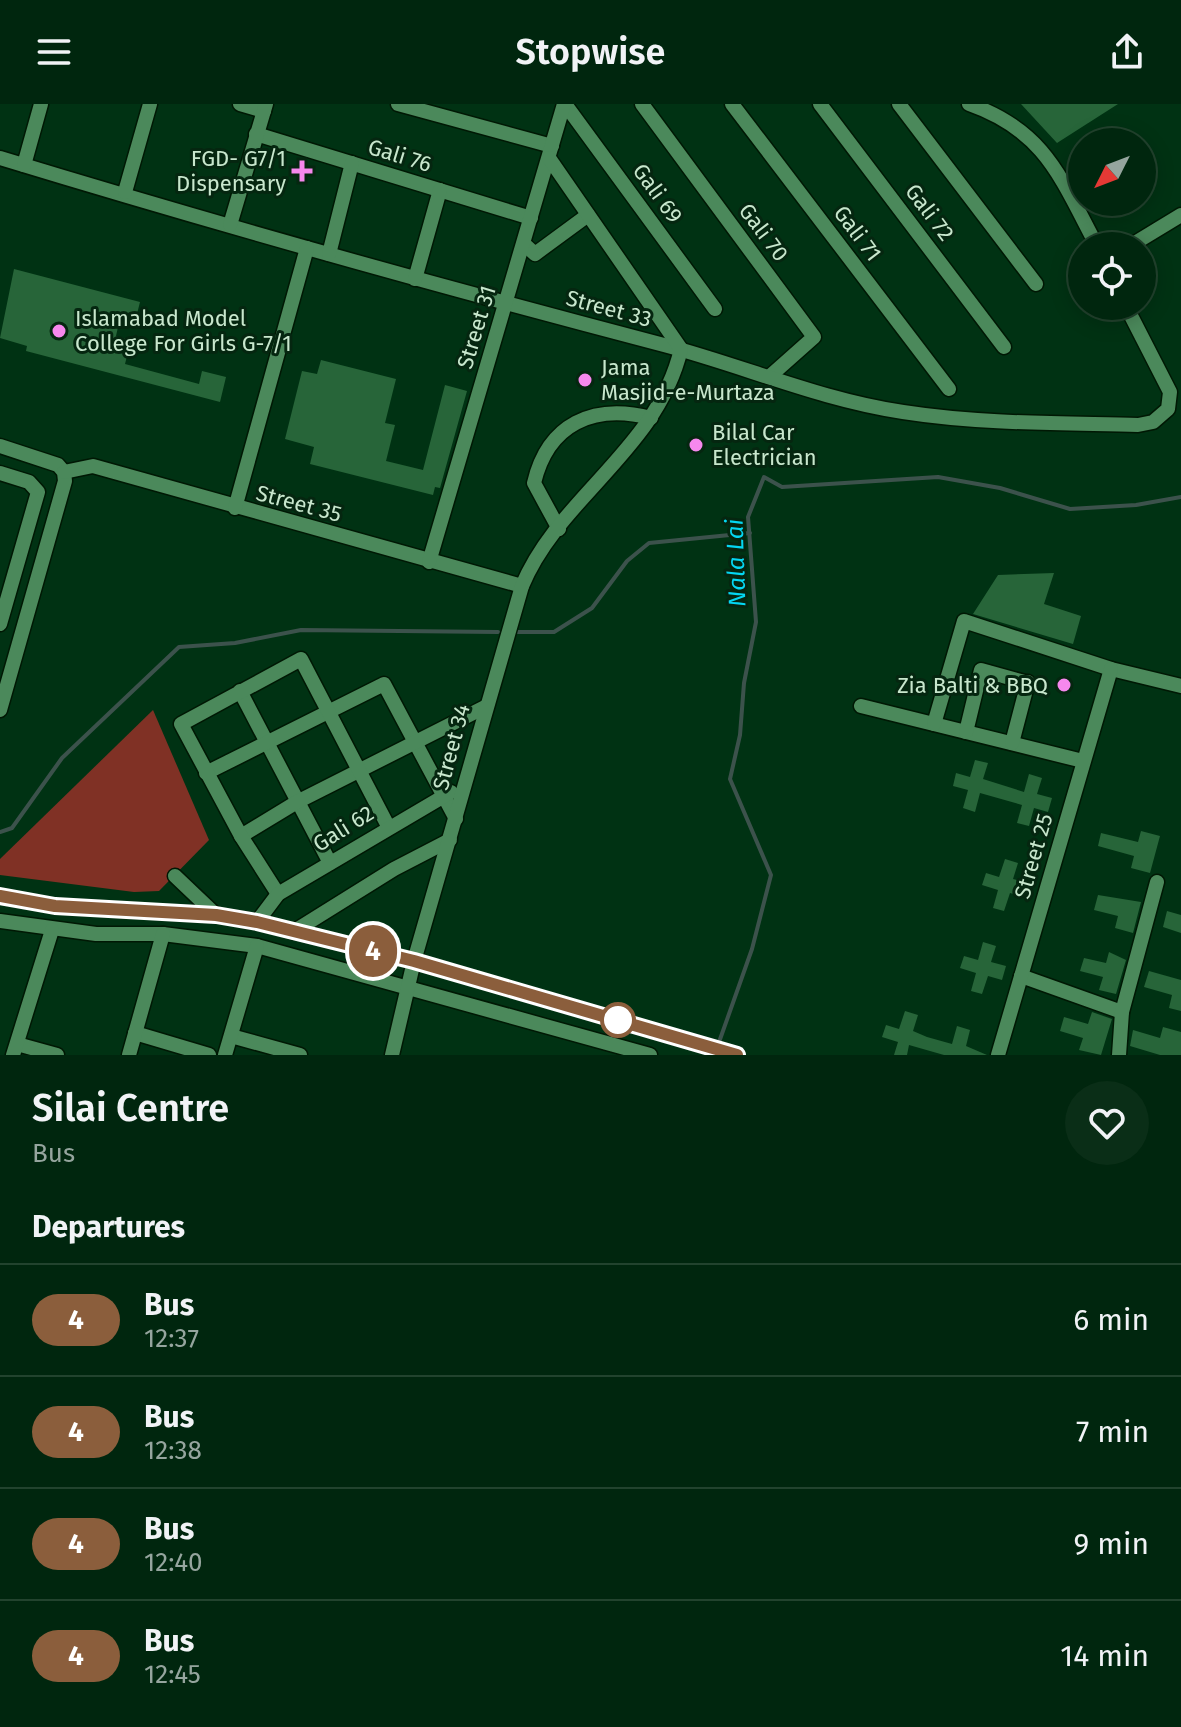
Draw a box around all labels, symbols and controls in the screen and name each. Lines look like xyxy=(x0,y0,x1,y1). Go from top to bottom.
icon: menu xyxy=(32,30,76,74)
text: Stopwise xyxy=(516,30,665,74)
icon: share xyxy=(1105,30,1149,74)
north arrow xyxy=(1068,128,1156,216)
map controls xyxy=(1068,128,1156,320)
street label: Gali 76 xyxy=(365,133,435,178)
place label: FGD- G7/1 Dispensary xyxy=(176,145,286,197)
street label: Gali 69 xyxy=(627,158,688,228)
marker: FGD- G7/1 Dispensary xyxy=(293,162,311,180)
street label: Gali 72 xyxy=(899,178,960,246)
street label: Gali 70 xyxy=(733,198,794,267)
street label: Gali 71 xyxy=(828,200,887,267)
button: locate xyxy=(1068,232,1156,320)
street label: Street 31 xyxy=(451,282,502,372)
street label: Street 33 xyxy=(563,284,655,333)
place label: Islamabad Model College For Girls G-7/1 xyxy=(75,305,292,357)
marker: Islamabad Model College For Girls G-7/1 xyxy=(50,322,68,340)
place label: Jama Masjid-e-Murtaza xyxy=(601,354,775,406)
marker: Jama Masjid-e-Murtaza xyxy=(576,371,594,389)
place label: Bilal Car Electrician xyxy=(712,419,817,471)
marker: Bilal Car Electrician xyxy=(687,436,705,454)
street label: Street 35 xyxy=(253,479,345,528)
water label: Nala Lai xyxy=(720,518,752,608)
place label: Zia Balti & BBQ xyxy=(897,672,1048,699)
marker: Zia Balti & BBQ xyxy=(1055,676,1073,694)
street label: Street 34 xyxy=(427,701,476,793)
street label: Gali 62 xyxy=(308,799,379,857)
street label: Street 25 xyxy=(1008,810,1059,902)
line badge: 4 xyxy=(347,925,399,977)
text: 4 xyxy=(365,934,381,967)
unlabelled marker xyxy=(601,1003,635,1037)
button: heart xyxy=(1065,1081,1149,1165)
text: Silai Centre xyxy=(32,1085,229,1131)
text: Bus xyxy=(32,1138,75,1169)
text: Departures xyxy=(32,1209,185,1245)
text: Bus xyxy=(144,1287,194,1323)
text: 6 min xyxy=(1073,1302,1149,1338)
text: 4 xyxy=(68,1303,84,1336)
text: 12:37 xyxy=(144,1323,199,1354)
text: Bus xyxy=(144,1399,194,1435)
text: 7 min xyxy=(1076,1414,1149,1450)
text: 4 xyxy=(68,1415,84,1448)
text: 12:38 xyxy=(144,1435,202,1466)
text: Bus xyxy=(144,1511,194,1547)
text: 9 min xyxy=(1074,1526,1149,1562)
text: 4 xyxy=(68,1527,84,1560)
text: 12:40 xyxy=(144,1547,203,1578)
text: Bus xyxy=(144,1623,194,1659)
text: 14 min xyxy=(1060,1638,1149,1674)
text: 4 xyxy=(68,1639,84,1672)
text: 12:45 xyxy=(144,1659,201,1690)

